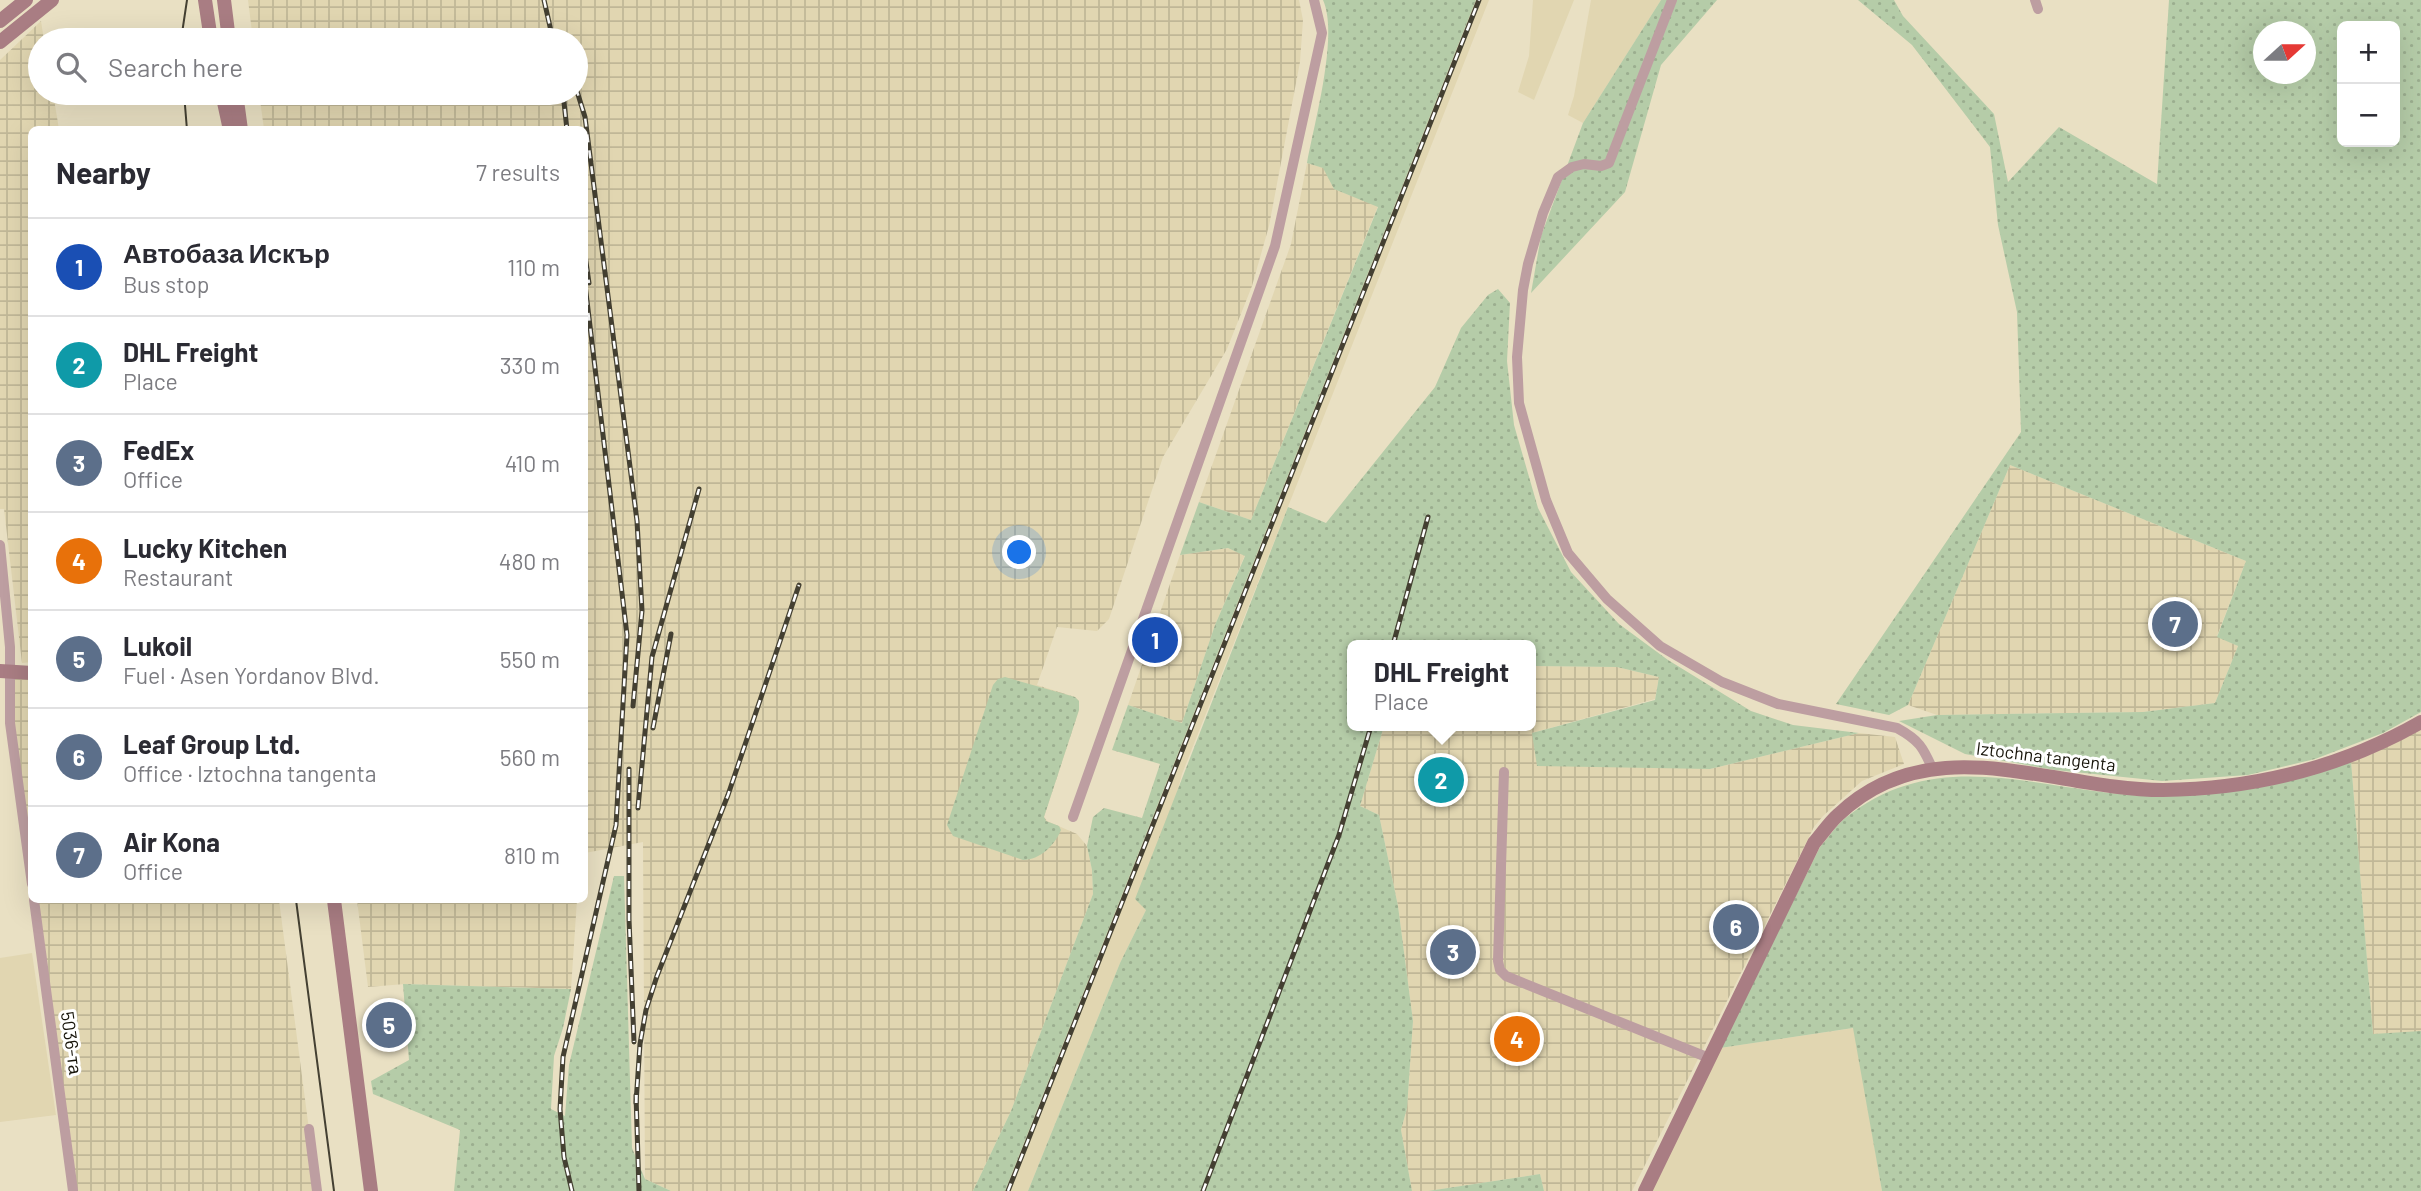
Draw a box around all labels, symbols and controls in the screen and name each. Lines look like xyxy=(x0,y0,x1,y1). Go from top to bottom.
north arrow xyxy=(2253,21,2316,84)
map controls xyxy=(2337,21,2400,147)
button: + xyxy=(2337,21,2400,84)
search box xyxy=(28,28,588,105)
icon: search xyxy=(52,48,90,86)
text: Search here xyxy=(108,51,243,82)
button: − xyxy=(2337,84,2400,147)
text: Nearby xyxy=(56,154,151,190)
text: 7 results xyxy=(476,158,560,186)
text: Автобаза Искър xyxy=(123,237,330,268)
text: 1 xyxy=(75,253,83,281)
text: 110 m xyxy=(507,253,560,281)
text: Bus stop xyxy=(123,270,209,298)
text: DHL Freight xyxy=(123,336,258,367)
text: 2 xyxy=(73,351,85,379)
text: 330 m xyxy=(500,351,560,379)
text: Place xyxy=(123,367,178,395)
text: FedEx xyxy=(123,434,194,465)
text: 3 xyxy=(73,449,85,477)
text: 410 m xyxy=(505,449,560,477)
text: Office xyxy=(123,465,183,493)
text: Lucky Kitchen xyxy=(123,532,287,563)
your location xyxy=(1002,535,1036,569)
text: 4 xyxy=(72,547,86,575)
text: 480 m xyxy=(499,547,560,575)
text: Restaurant xyxy=(123,563,233,591)
pin: 7 xyxy=(2152,598,2198,650)
pin: 1 xyxy=(1132,614,1178,666)
text: Lukoil xyxy=(123,630,192,661)
popup xyxy=(1347,640,1536,731)
text: 5 xyxy=(73,645,85,673)
text: 550 m xyxy=(500,645,560,673)
text: DHL Freight xyxy=(1374,656,1509,687)
text: Fuel · Asen Yordanov Blvd. xyxy=(123,661,380,689)
text: Place xyxy=(1374,687,1429,715)
text: Leaf Group Ltd. xyxy=(123,728,301,759)
street label: Iztochna tangenta xyxy=(1975,737,2117,775)
text: 6 xyxy=(73,743,85,771)
text: 560 m xyxy=(500,743,560,771)
pin: 2 xyxy=(1418,754,1464,806)
text: Office · Iztochna tangenta xyxy=(123,759,377,787)
text: Air Kona xyxy=(123,826,220,857)
text: 7 xyxy=(73,841,85,869)
text: 810 m xyxy=(504,841,560,869)
text: Office xyxy=(123,857,183,885)
pin: 6 xyxy=(1713,901,1759,953)
pin: 3 xyxy=(1430,926,1476,978)
pin: 5 xyxy=(366,999,412,1051)
street label: 5036-та xyxy=(57,1010,87,1077)
pin: 4 xyxy=(1494,1013,1540,1065)

